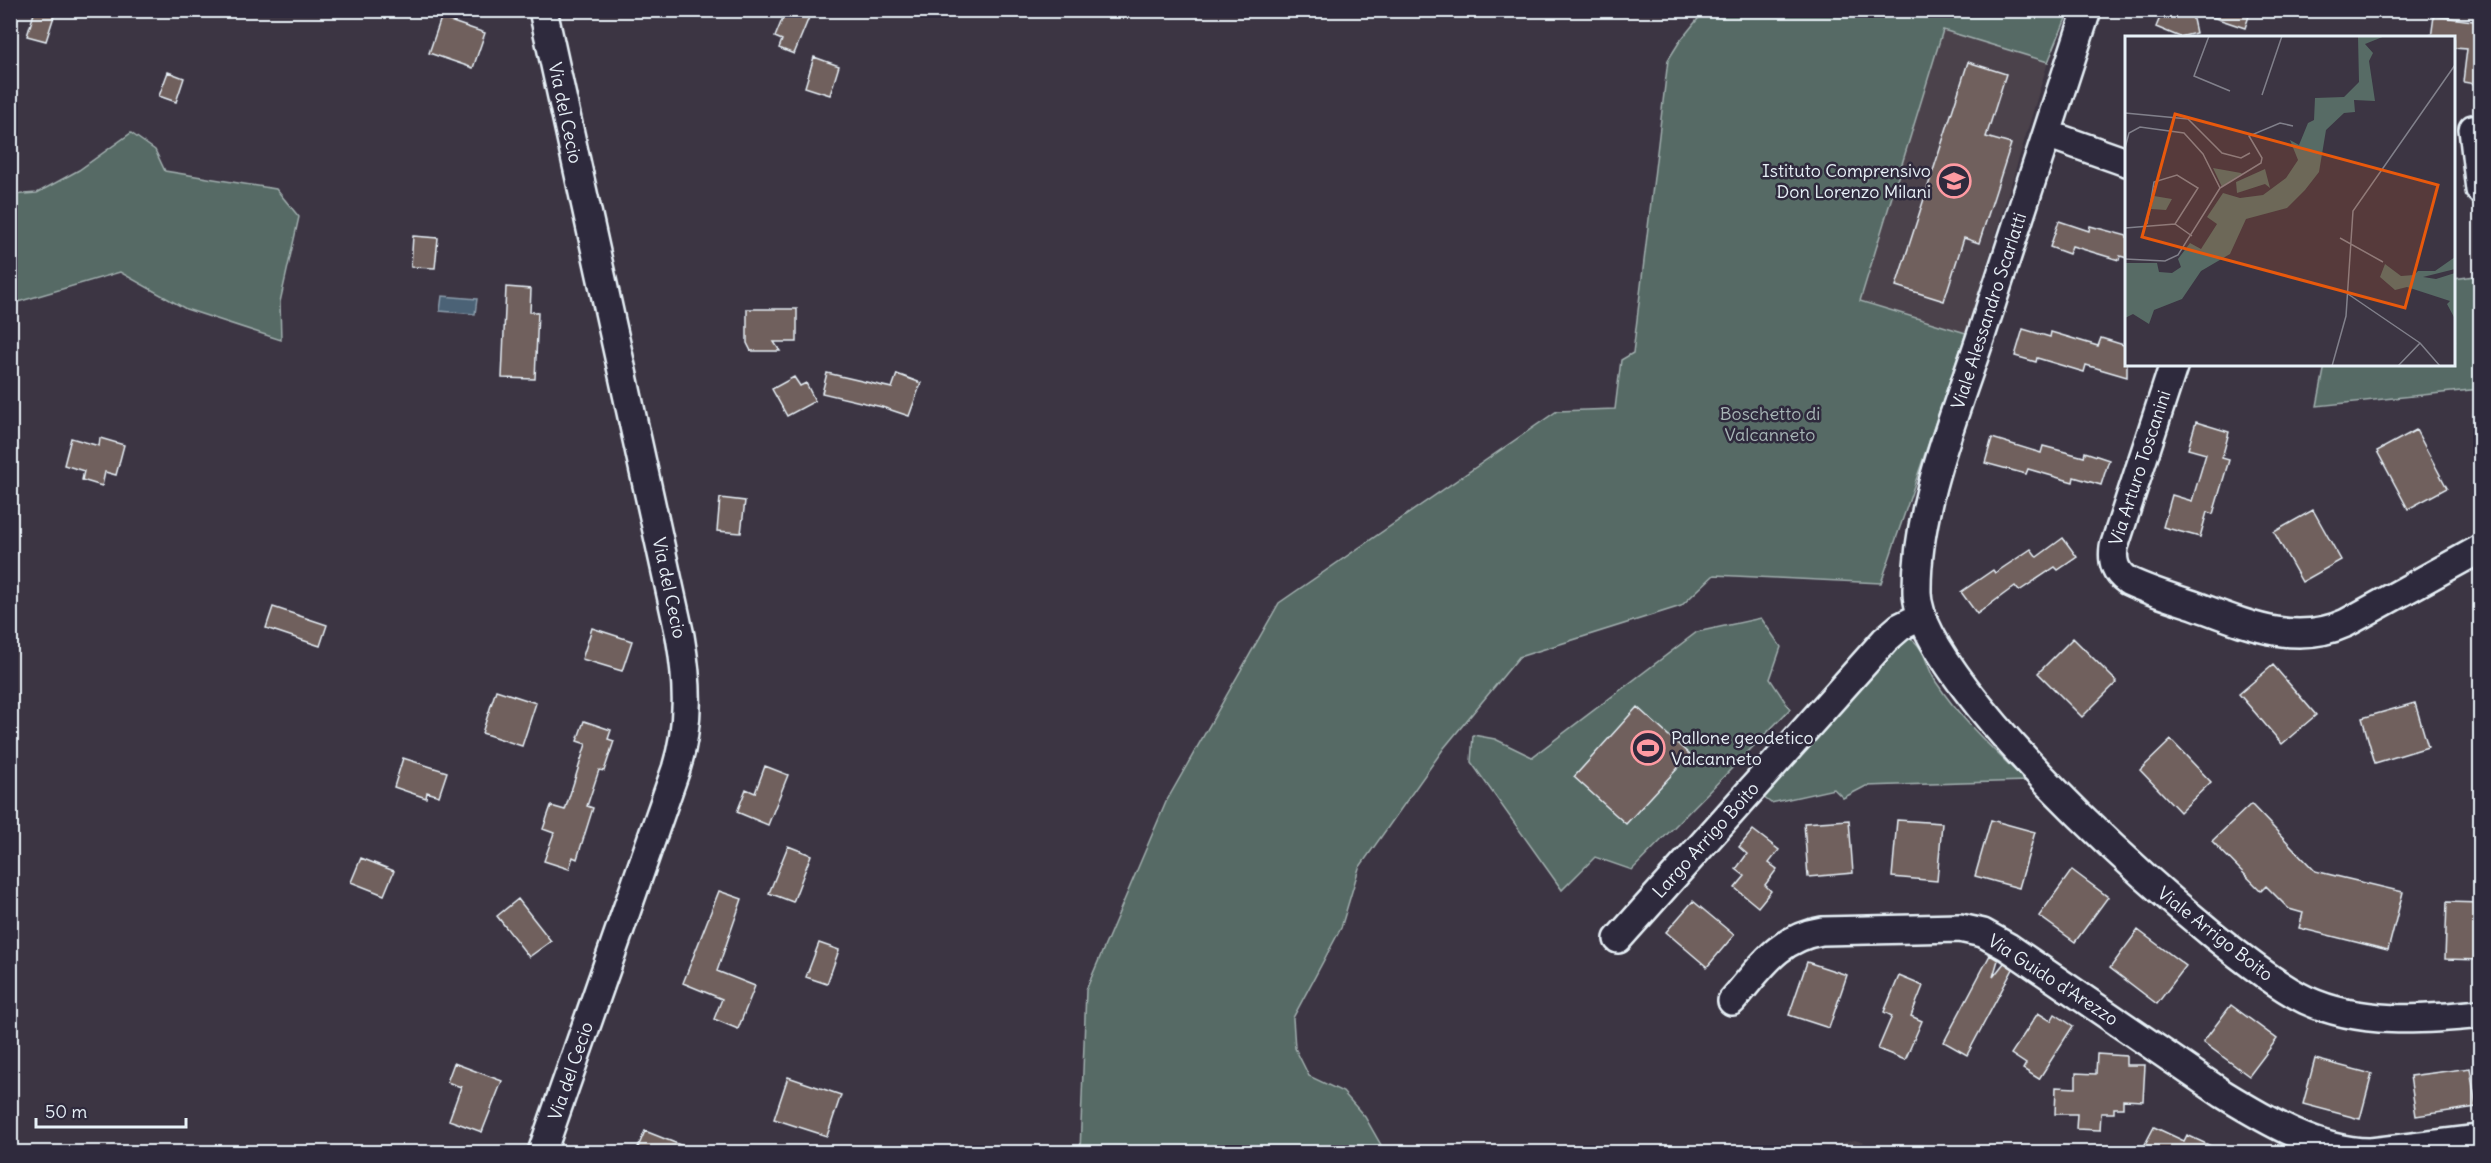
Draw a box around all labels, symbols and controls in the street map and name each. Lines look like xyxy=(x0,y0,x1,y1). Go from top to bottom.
inset map xyxy=(2125,36,2455,366)
street label: Via del Cecio xyxy=(544,60,587,166)
place label: Istituto Comprensivo Don Lorenzo Milani xyxy=(1762,159,1931,203)
school or university icon: Istituto Comprensivo Don Lorenzo Milani xyxy=(1936,163,1972,199)
street label: Viale Alessandro Scarlatti xyxy=(1946,210,2031,412)
street label: Via Arturo Toscanini xyxy=(2104,387,2175,548)
park label: Boschetto di Valcanneto xyxy=(1720,402,1820,446)
street label: Via del Cecio xyxy=(648,535,691,641)
place label: Pallone geodetico Valcanneto xyxy=(1671,726,1814,770)
sports icon: Pallone geodetico Valcanneto xyxy=(1630,730,1666,766)
street label: Largo Arrigo Boito xyxy=(1647,777,1764,902)
street label: Viale Arrigo Boito xyxy=(2153,881,2278,986)
street label: Via Guido d'Arezzo xyxy=(1984,929,2123,1030)
street label: Via del Cecio xyxy=(543,1019,598,1123)
scale bar xyxy=(36,1091,186,1129)
text: 50 m xyxy=(45,1100,87,1123)

